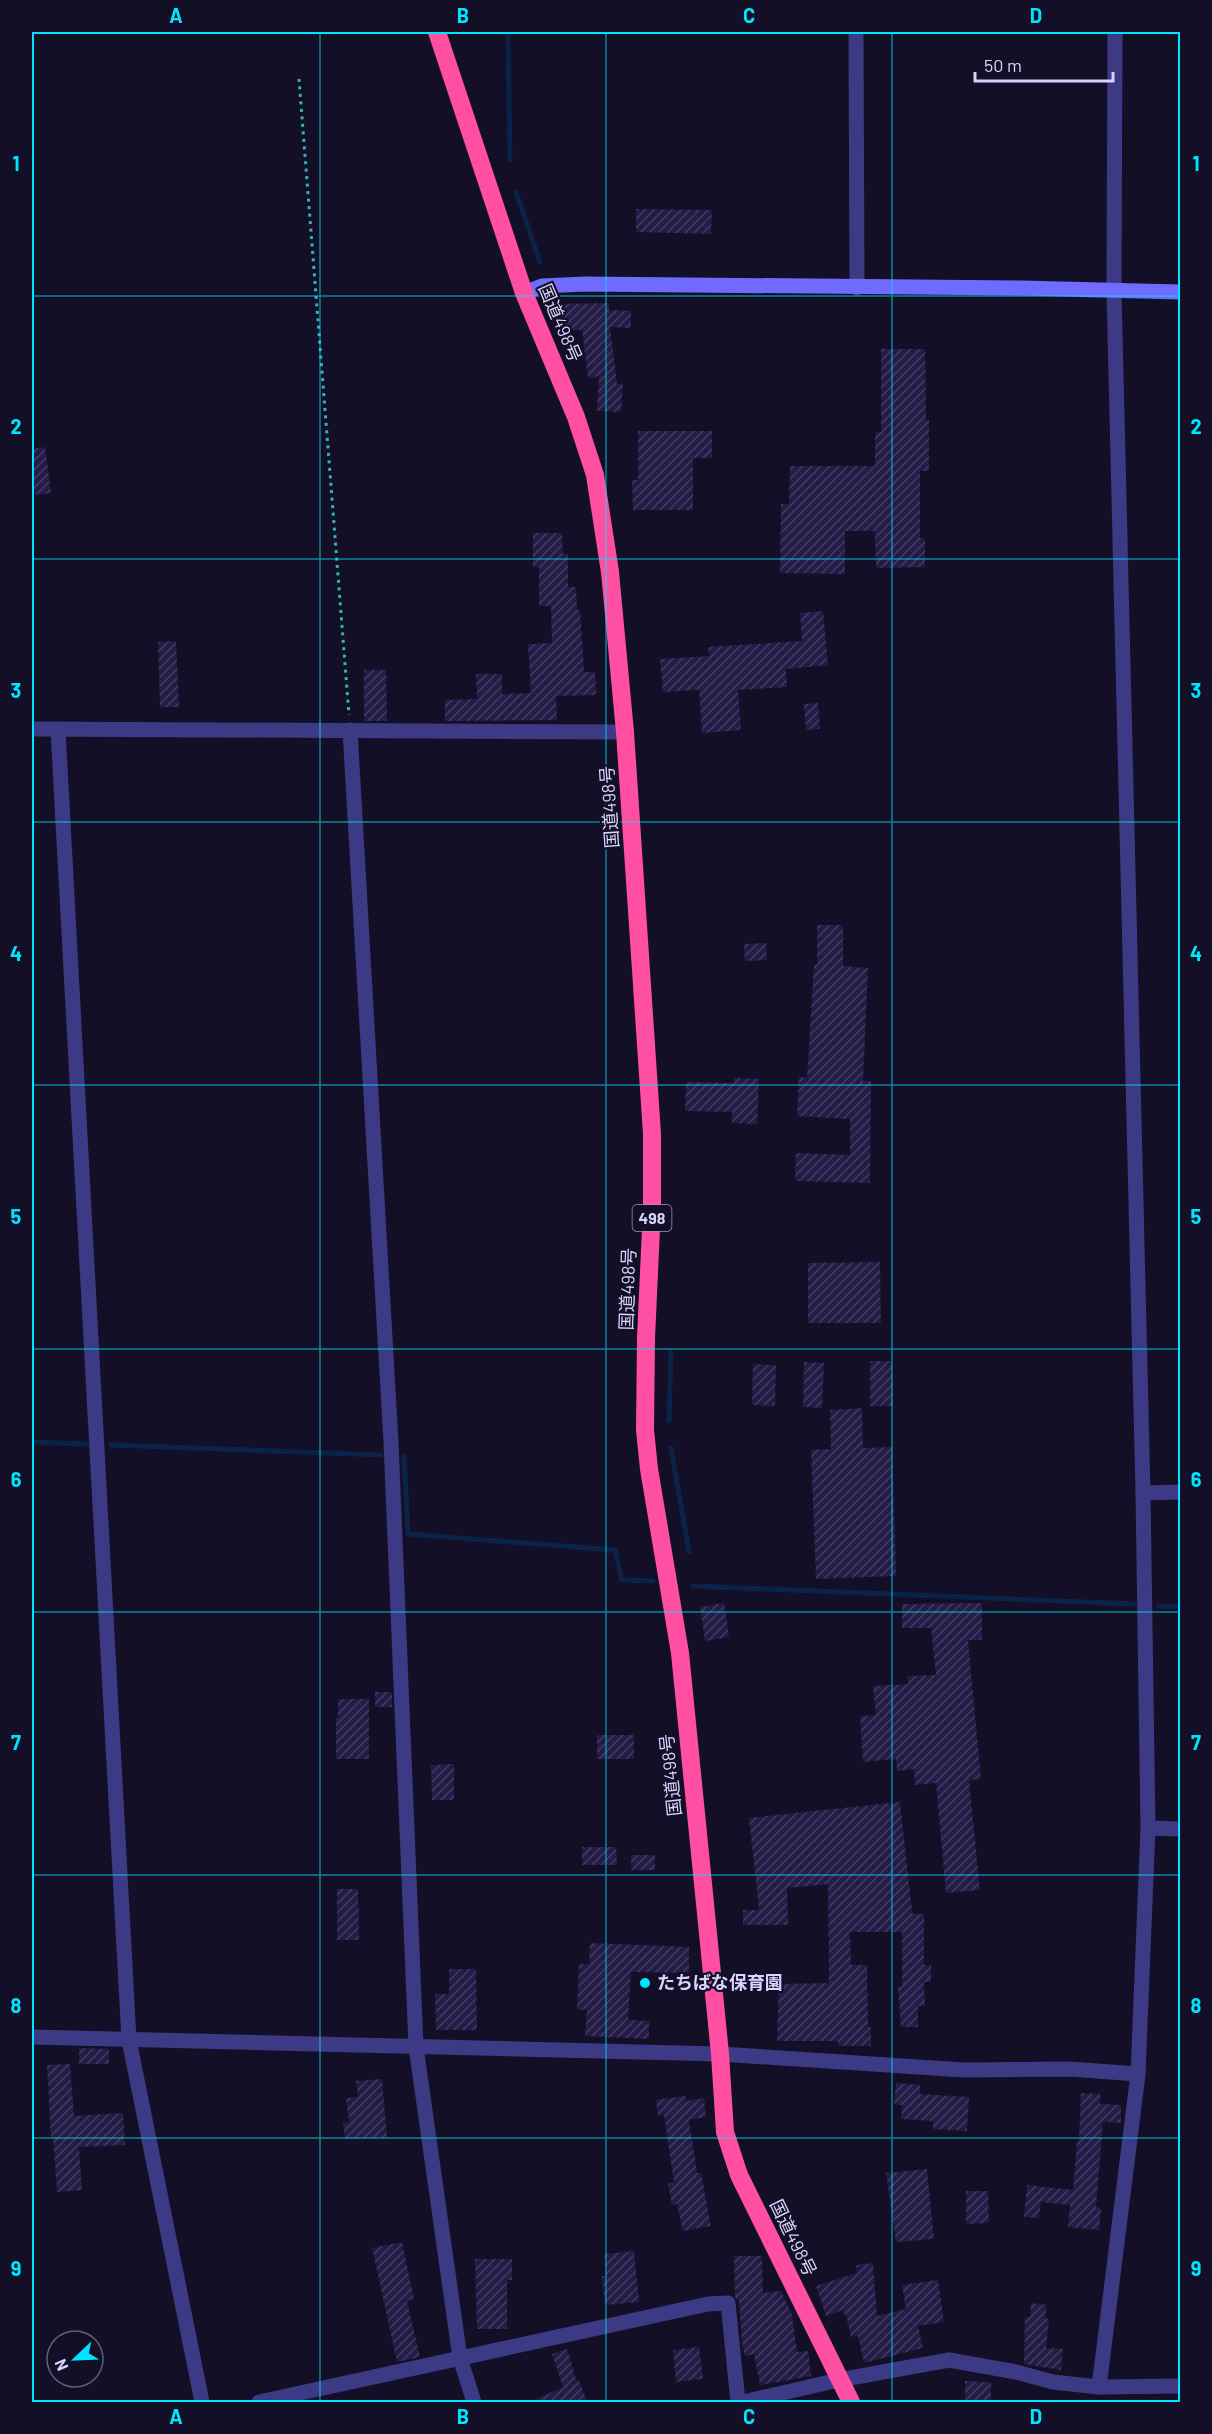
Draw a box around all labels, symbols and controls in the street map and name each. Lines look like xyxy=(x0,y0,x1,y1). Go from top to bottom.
text: A xyxy=(169,3,183,27)
text: B xyxy=(457,3,469,27)
text: C xyxy=(743,3,755,27)
text: D xyxy=(1030,3,1042,27)
scale bar xyxy=(975,45,1113,83)
text: 50 m xyxy=(984,54,1022,76)
text: 1 xyxy=(12,151,20,175)
text: 1 xyxy=(1192,151,1200,175)
street label: 国道498号 xyxy=(535,280,587,365)
text: 2 xyxy=(10,414,22,438)
text: 2 xyxy=(1190,414,1202,438)
text: 3 xyxy=(11,678,21,702)
text: 3 xyxy=(1191,678,1201,702)
street label: 国道498号 xyxy=(595,765,623,849)
text: 4 xyxy=(10,941,22,965)
text: 4 xyxy=(1190,941,1202,965)
text: 5 xyxy=(11,1204,22,1228)
text: 5 xyxy=(1191,1204,1202,1228)
road number: 498 xyxy=(632,1205,672,1231)
street label: 国道498号 xyxy=(615,1247,639,1331)
text: 6 xyxy=(11,1467,22,1491)
text: 6 xyxy=(1191,1467,1202,1491)
text: 7 xyxy=(11,1730,21,1754)
text: 7 xyxy=(1191,1730,1201,1754)
street label: 国道498号 xyxy=(655,1733,685,1817)
place label: たちばな保育園 xyxy=(657,1971,783,1993)
marker: たちばな保育園 xyxy=(638,1976,652,1990)
text: 8 xyxy=(11,1993,22,2017)
text: 8 xyxy=(1191,1993,1202,2017)
street label: 国道498号 xyxy=(766,2196,822,2280)
text: 9 xyxy=(11,2256,21,2280)
text: 9 xyxy=(1191,2256,1201,2280)
north arrow xyxy=(45,2329,105,2389)
text: N xyxy=(50,2356,72,2374)
text: A xyxy=(169,2404,183,2428)
text: B xyxy=(457,2404,469,2428)
text: C xyxy=(743,2404,755,2428)
text: D xyxy=(1030,2404,1042,2428)

